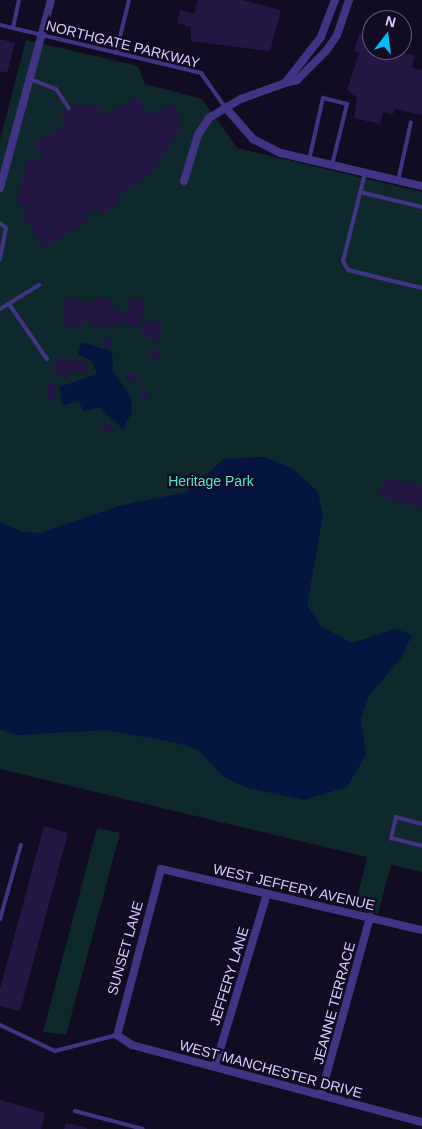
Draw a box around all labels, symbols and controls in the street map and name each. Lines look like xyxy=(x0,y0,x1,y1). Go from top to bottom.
north arrow xyxy=(362,10,412,60)
text: N xyxy=(384,12,398,31)
street label: NORTHGATE PARKWAY xyxy=(44,17,202,71)
park label: Heritage Park xyxy=(168,473,254,489)
street label: WEST JEFFERY AVENUE xyxy=(211,860,377,914)
street label: SUNSET LANE xyxy=(104,899,146,997)
street label: JEFFERY LANE xyxy=(206,925,252,1027)
street label: JEANNE TERRACE xyxy=(310,940,358,1066)
street label: WEST MANCHESTER DRIVE xyxy=(178,1036,364,1102)

